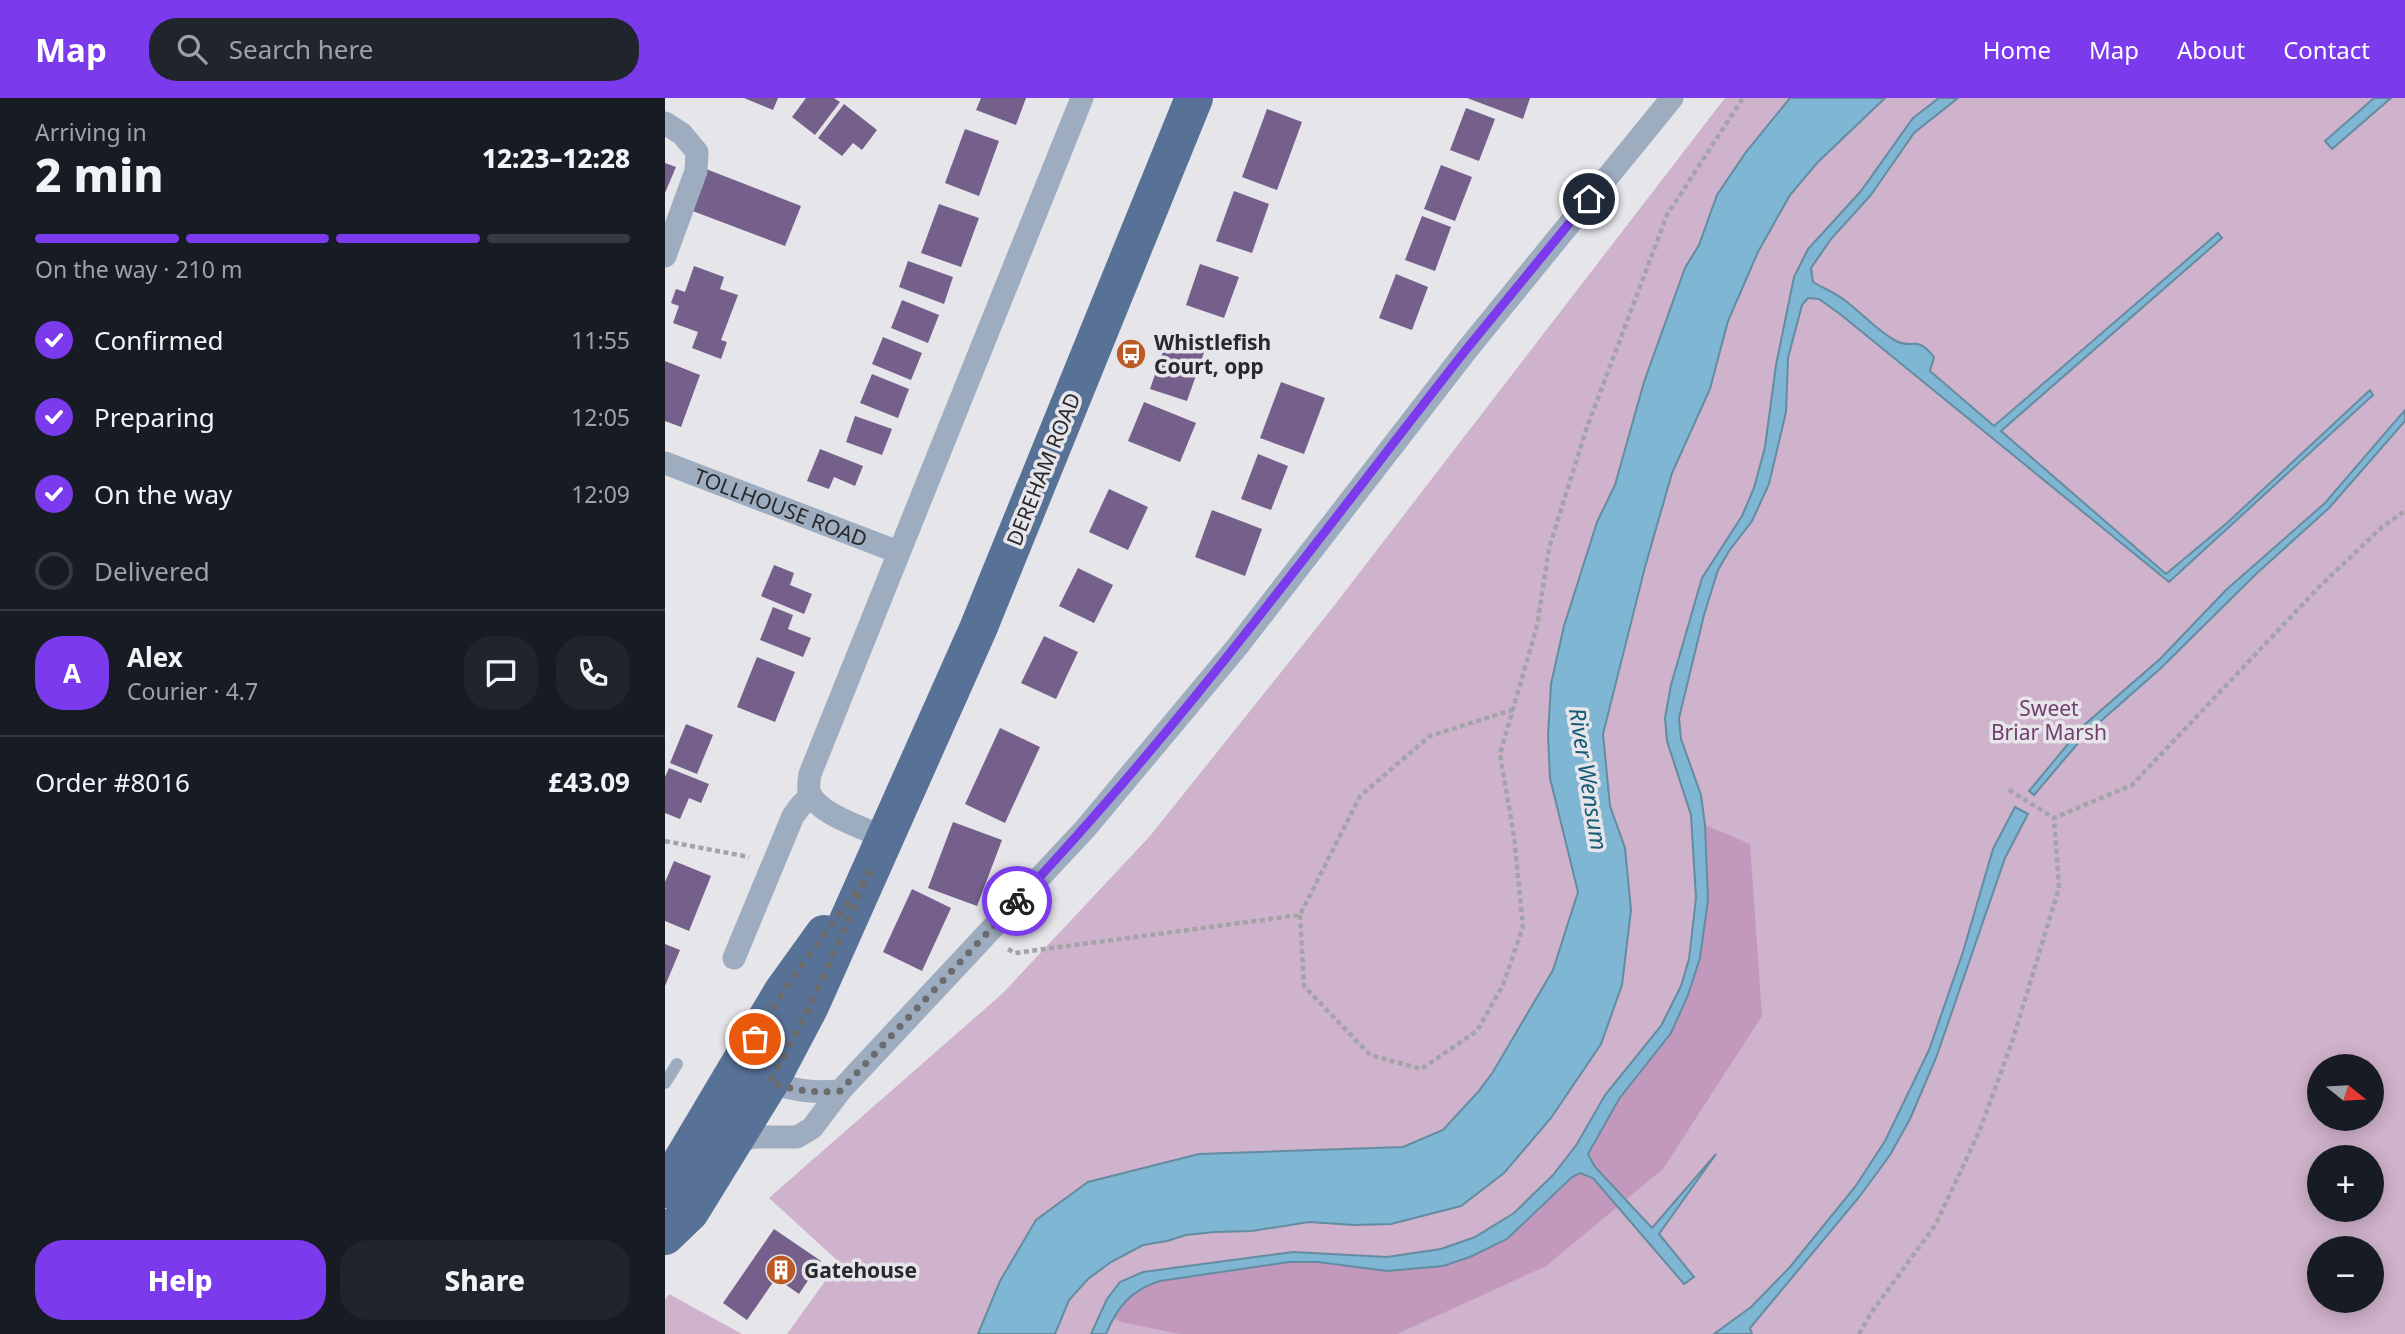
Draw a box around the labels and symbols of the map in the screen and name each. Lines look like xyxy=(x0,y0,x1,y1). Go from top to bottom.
pin xyxy=(1559,169,1619,229)
place label: Whistlefish Court, opp xyxy=(1154,328,1271,380)
bus stop icon: Whistlefish Court, opp xyxy=(1114,337,1148,371)
street label: DEREHAM ROAD xyxy=(999,388,1087,550)
street label: TOLLHOUSE ROAD xyxy=(690,461,872,553)
park label: Sweet Briar Marsh xyxy=(1991,694,2107,746)
water label: River Wensum xyxy=(1562,705,1616,853)
courier xyxy=(982,866,1052,936)
pin xyxy=(725,1009,785,1069)
north arrow xyxy=(2307,1054,2383,1130)
building icon: Gatehouse xyxy=(764,1253,798,1287)
place label: Gatehouse xyxy=(804,1256,917,1284)

